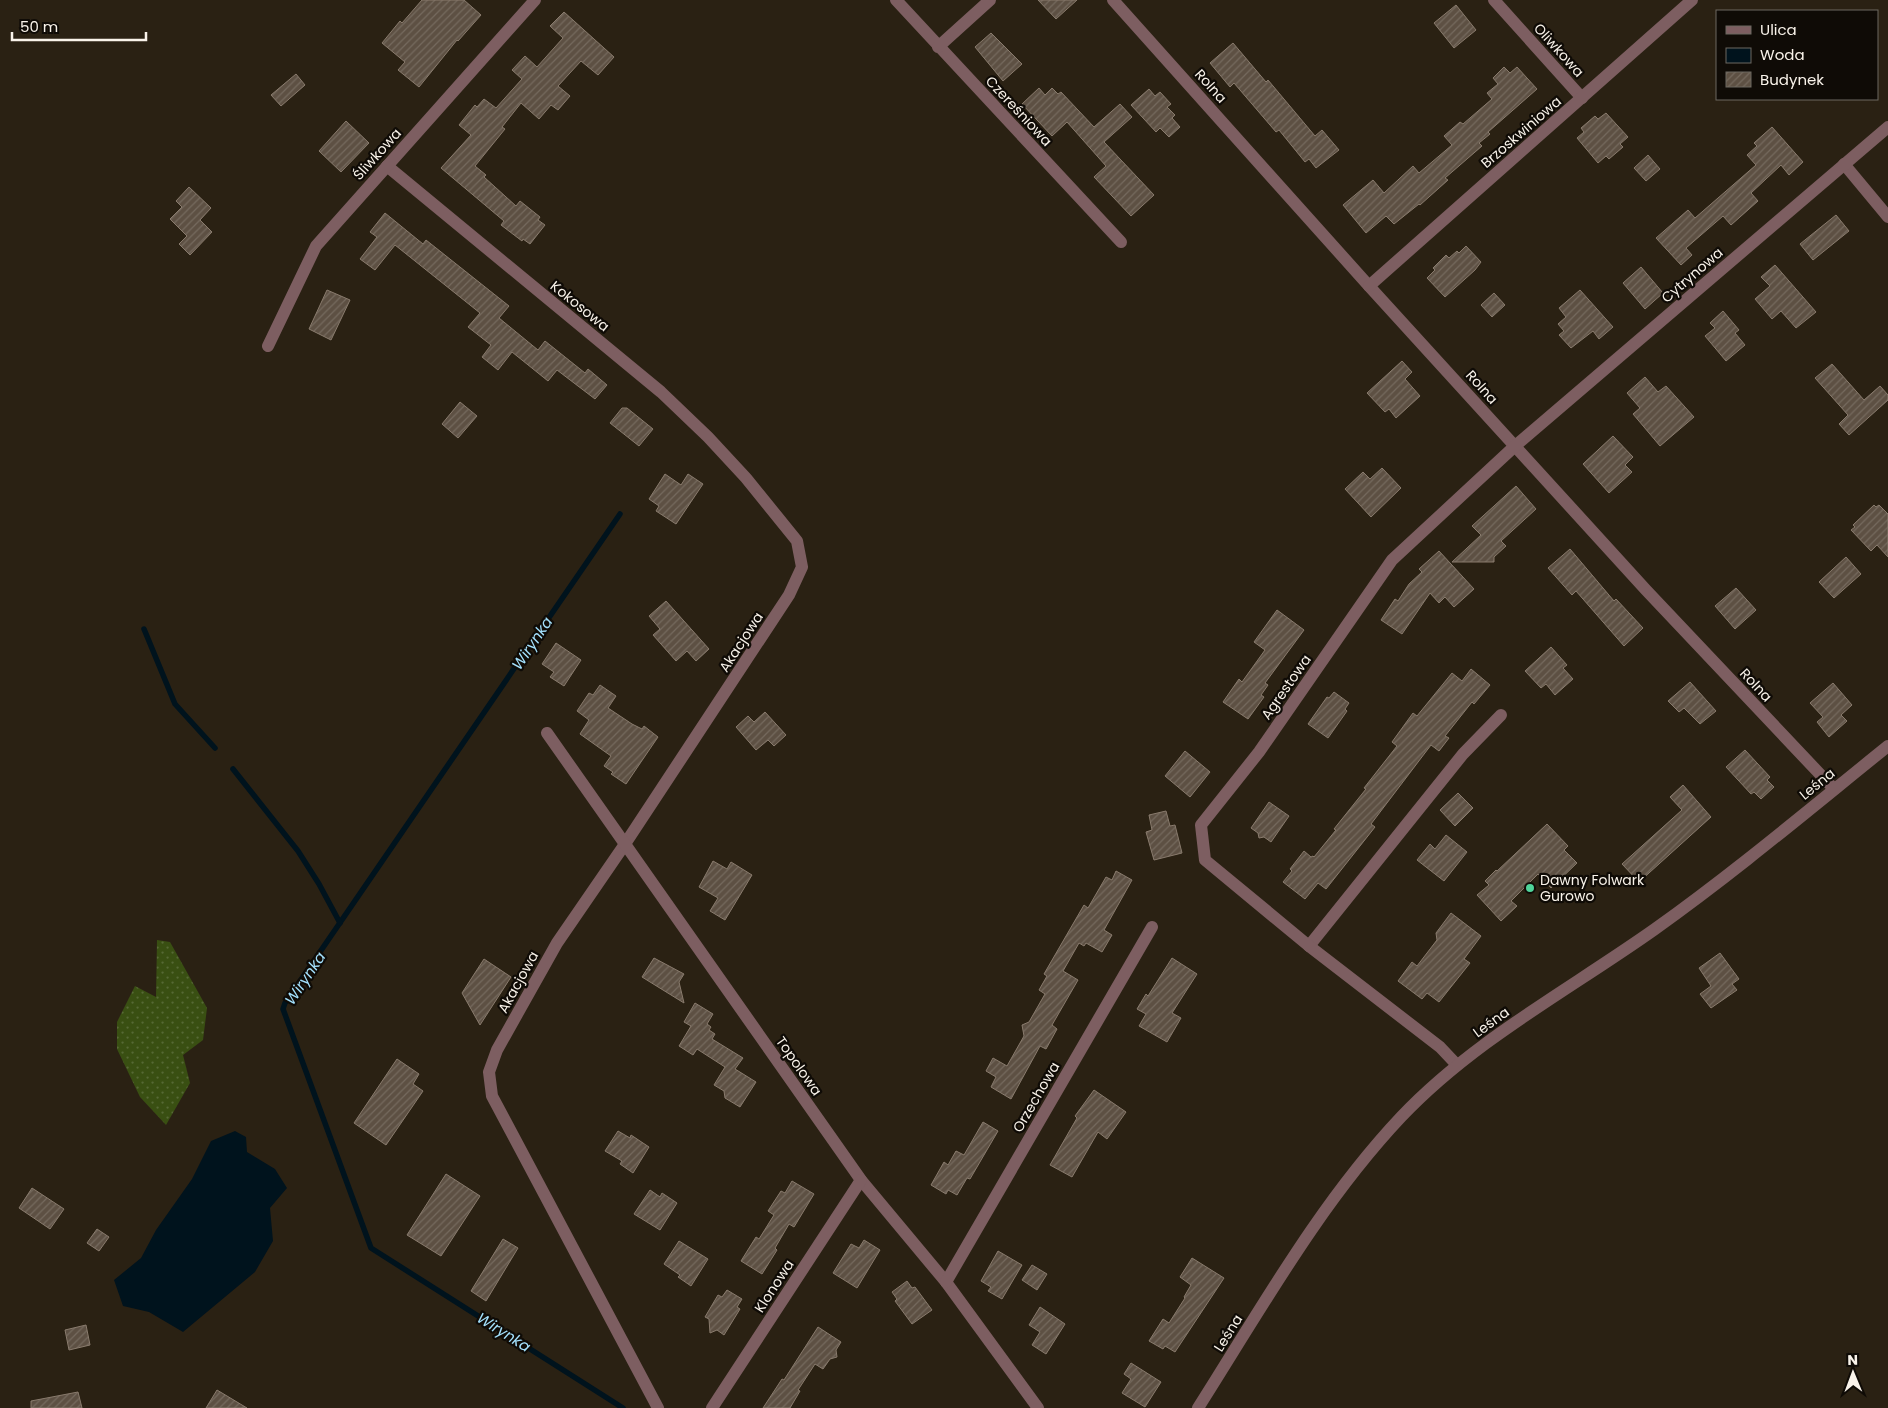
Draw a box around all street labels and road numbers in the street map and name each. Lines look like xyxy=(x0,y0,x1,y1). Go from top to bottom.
street label: Oliwkowa xyxy=(1529,19,1589,81)
street label: Rolna xyxy=(1190,65,1232,107)
street label: Czereśniowa xyxy=(981,71,1057,151)
street label: Brzoskwiniowa xyxy=(1476,91,1566,173)
street label: Śliwkowa xyxy=(348,124,406,184)
street label: Cytrynowa xyxy=(1657,243,1727,307)
street label: Kokosowa xyxy=(546,276,614,336)
street label: Rolna xyxy=(1461,366,1503,408)
street label: Akacjowa xyxy=(714,608,768,676)
street label: Agrestowa xyxy=(1256,650,1316,724)
street label: Rolna xyxy=(1735,664,1777,706)
street label: Leśna xyxy=(1795,763,1839,805)
street label: Akacjowa xyxy=(493,947,543,1017)
street label: Leśna xyxy=(1469,1002,1513,1042)
street label: Topolowa xyxy=(771,1032,827,1100)
street label: Orzechowa xyxy=(1008,1058,1064,1136)
street label: Klonowa xyxy=(749,1256,799,1316)
street label: Leśna xyxy=(1209,1311,1247,1355)

